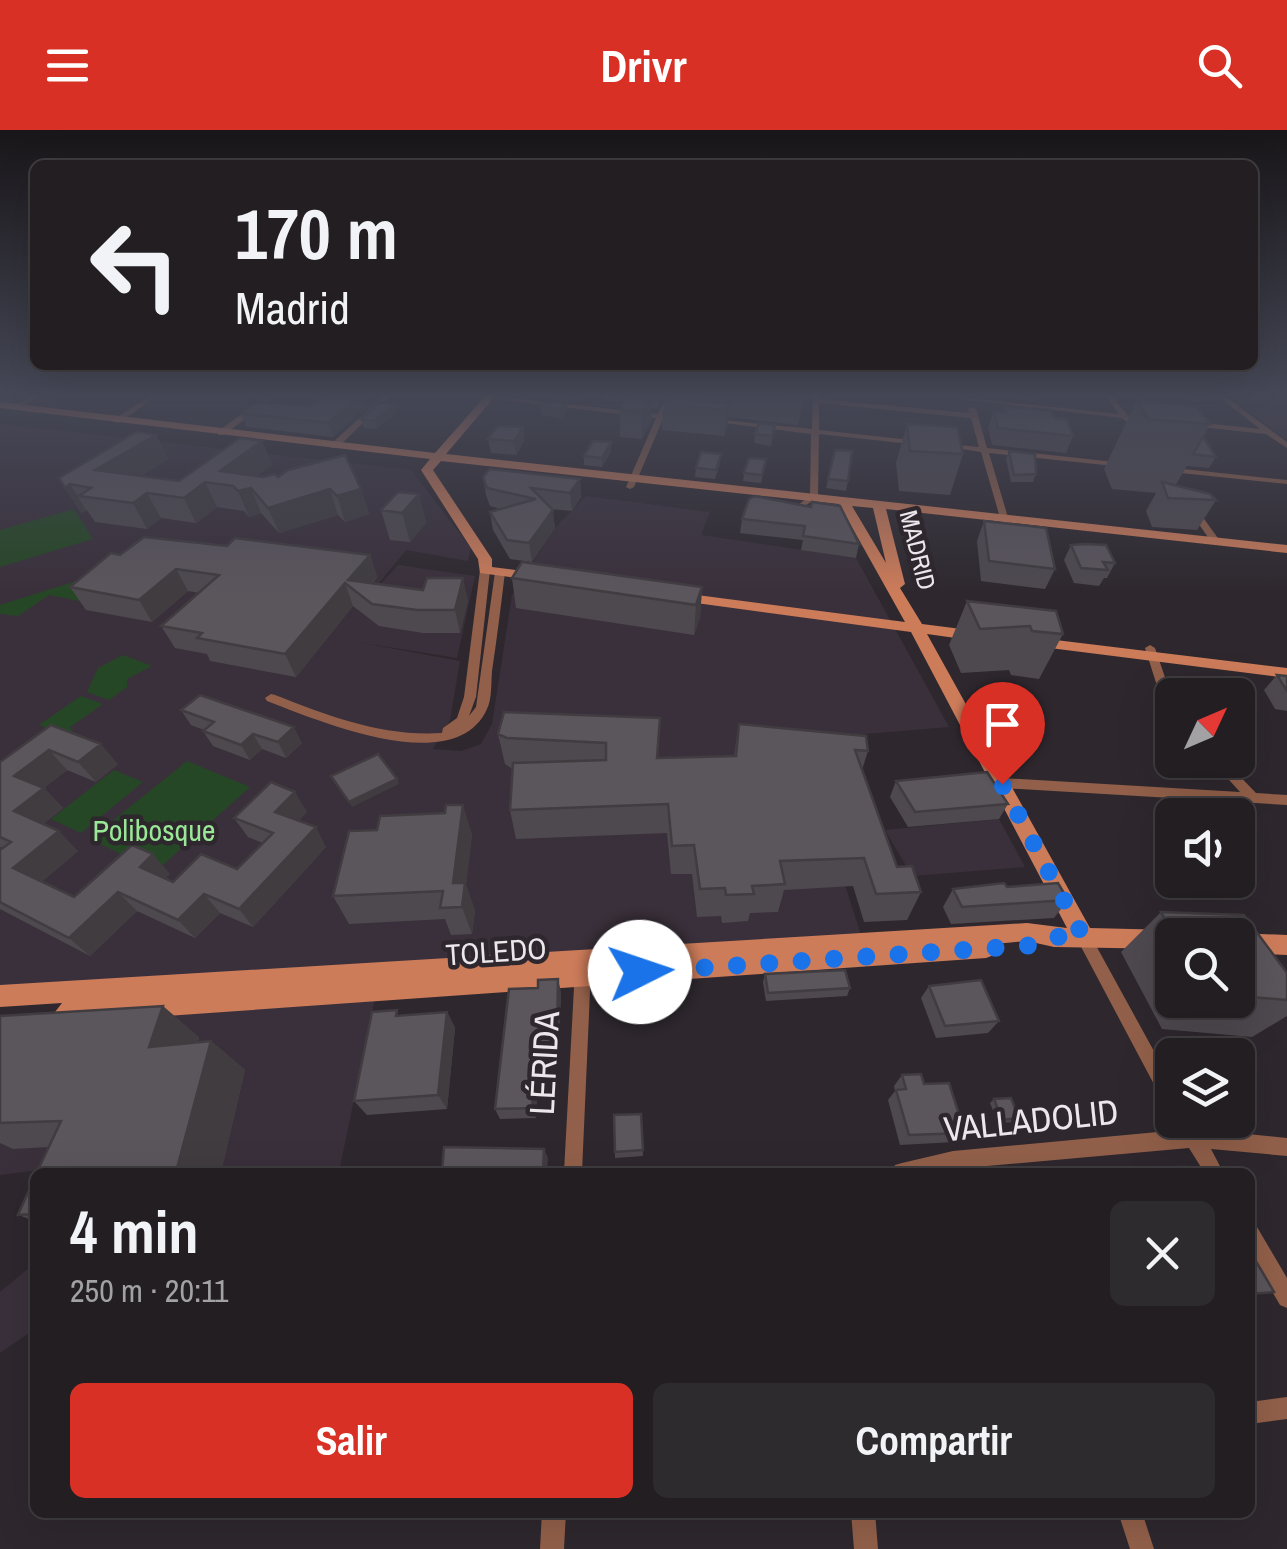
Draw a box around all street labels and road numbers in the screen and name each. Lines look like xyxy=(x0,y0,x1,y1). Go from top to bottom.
street label: MADRID xyxy=(892,507,944,593)
street label: TOLEDO xyxy=(444,928,548,974)
street label: LÉRIDA xyxy=(518,1009,570,1116)
street label: VALLADOLID xyxy=(942,1087,1120,1153)

